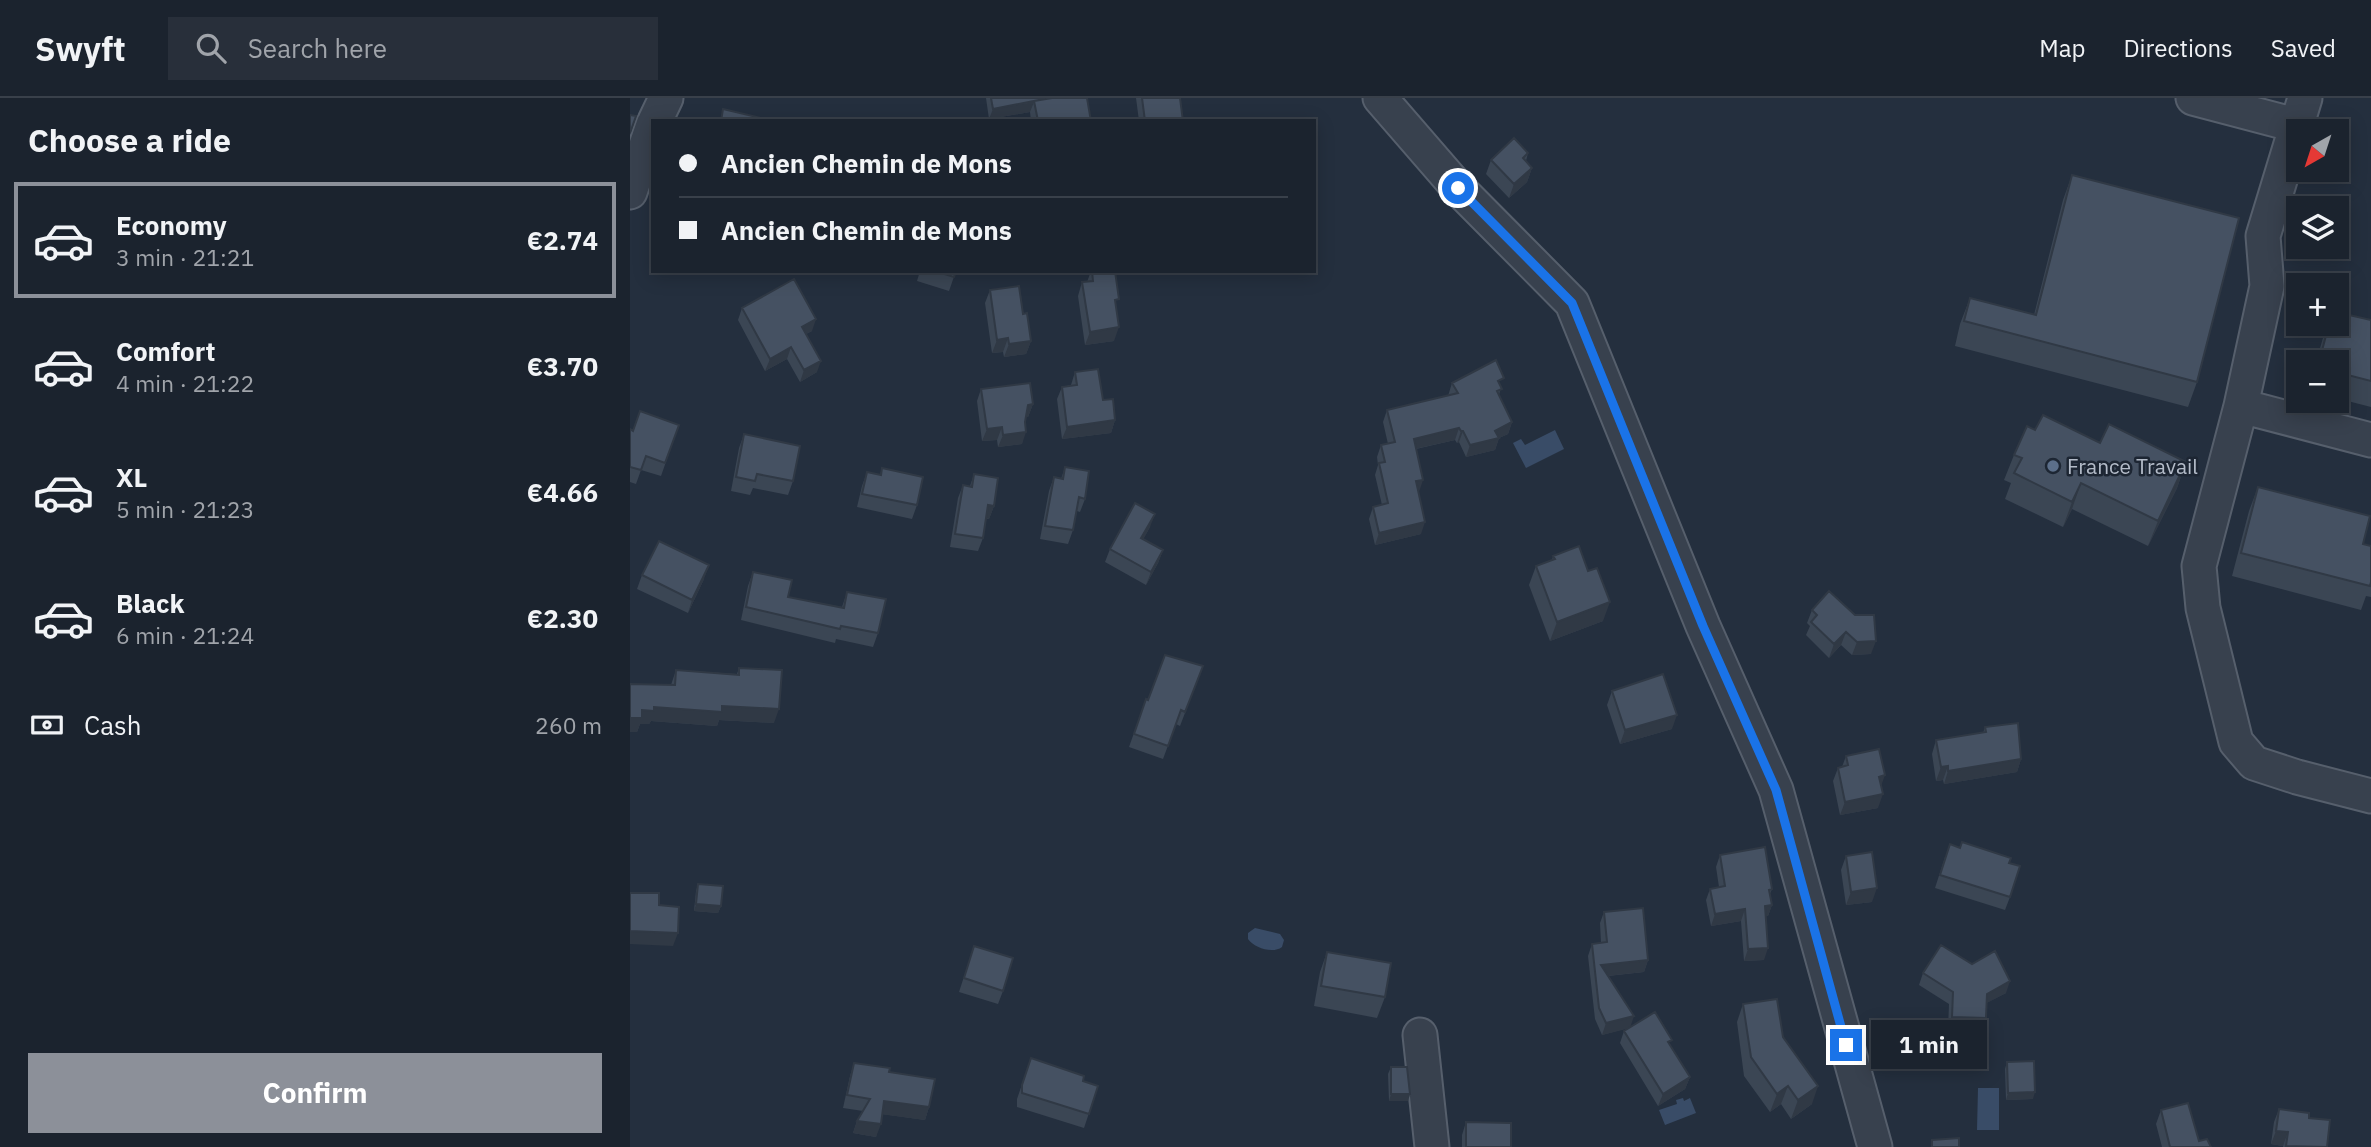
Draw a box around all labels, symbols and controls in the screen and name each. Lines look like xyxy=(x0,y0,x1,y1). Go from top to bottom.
search box xyxy=(168,17,658,80)
text: Swyft xyxy=(35,27,126,70)
icon: search xyxy=(192,29,230,67)
text: Search here xyxy=(248,31,387,65)
text: Map xyxy=(2039,32,2085,64)
text: Directions xyxy=(2123,32,2233,64)
text: Saved xyxy=(2271,32,2336,64)
text: Choose a ride xyxy=(28,119,231,161)
north arrow xyxy=(2286,119,2348,182)
map controls xyxy=(2286,119,2349,413)
text: Ancien Chemin de Mons xyxy=(721,146,1012,180)
route start xyxy=(1442,172,1474,204)
button: layers xyxy=(2286,196,2349,259)
text: Economy xyxy=(116,208,227,242)
icon: car xyxy=(32,209,95,272)
text: Ancien Chemin de Mons xyxy=(721,213,1012,247)
text: €2.74 xyxy=(527,223,598,257)
text: 3 min · 21:21 xyxy=(116,242,254,272)
button: + xyxy=(2286,273,2349,336)
text: Comfort xyxy=(116,334,215,368)
icon: car xyxy=(32,335,95,398)
text: €3.70 xyxy=(527,349,598,383)
button: − xyxy=(2286,350,2349,413)
text: 4 min · 21:22 xyxy=(116,368,254,398)
place label: France Travail xyxy=(2067,452,2198,480)
marker: France Travail xyxy=(2045,458,2061,474)
text: XL xyxy=(116,460,147,494)
icon: car xyxy=(32,461,95,524)
text: €4.66 xyxy=(527,475,598,509)
text: 5 min · 21:23 xyxy=(116,494,254,524)
text: Black xyxy=(116,586,184,620)
icon: car xyxy=(32,587,95,650)
text: €2.30 xyxy=(527,601,598,635)
text: 6 min · 21:24 xyxy=(116,620,254,650)
icon: cash xyxy=(28,706,66,744)
text: Cash xyxy=(84,708,141,742)
text: 260 m xyxy=(535,710,602,740)
callout: 1 min xyxy=(1870,1020,1986,1070)
route end xyxy=(1830,1029,1862,1061)
text: 1 min xyxy=(1899,1029,1959,1059)
button: Confirm xyxy=(28,1053,602,1133)

